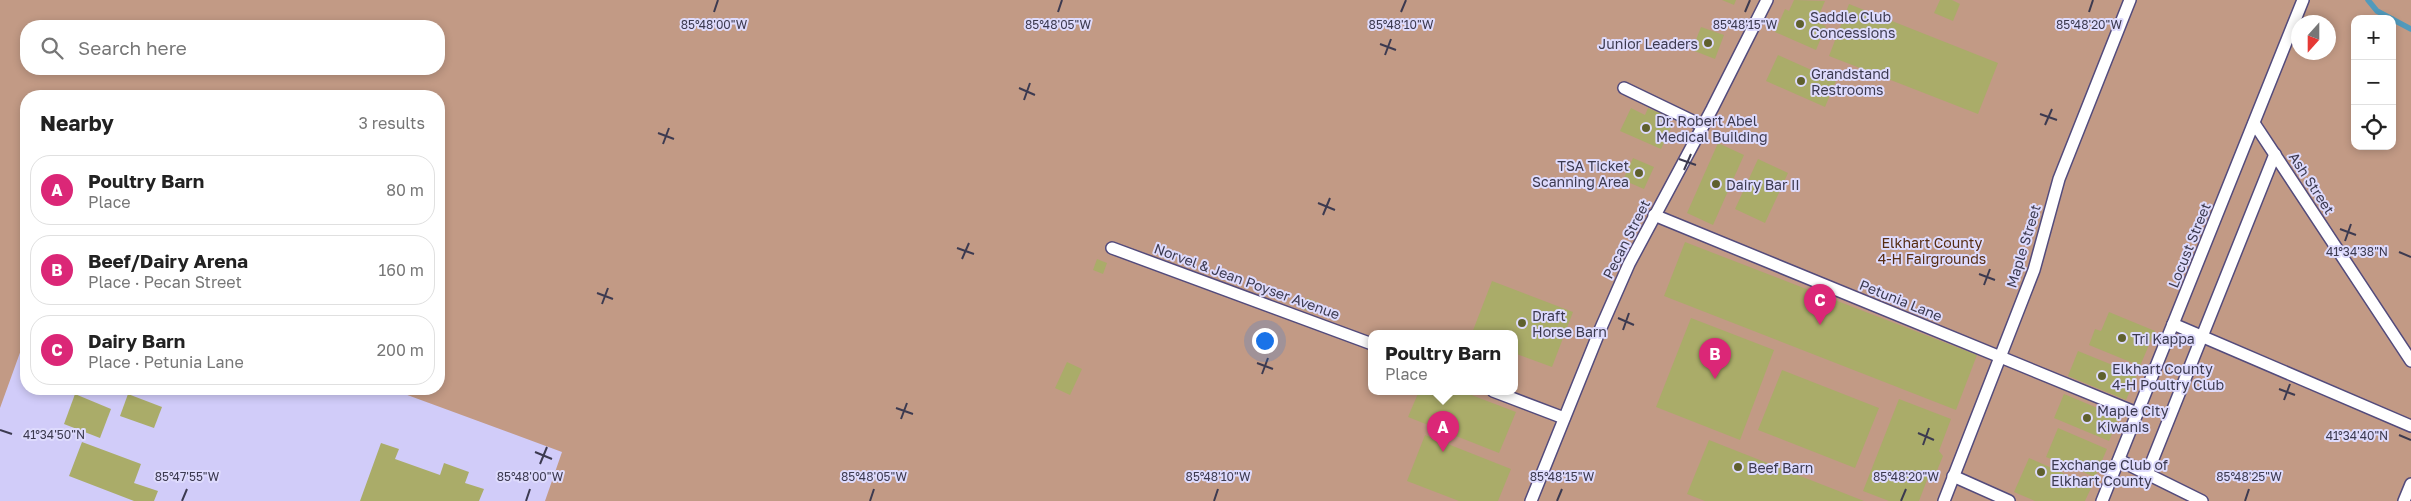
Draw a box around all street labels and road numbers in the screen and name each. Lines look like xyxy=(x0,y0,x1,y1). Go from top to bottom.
street label: Ash Street xyxy=(2286,149,2338,217)
street label: Pecan Street xyxy=(1599,197,1653,281)
street label: Locust Street xyxy=(2164,200,2214,290)
street label: Maple Street xyxy=(2002,202,2044,290)
street label: Norvel & Jean Poyser Avenue xyxy=(1152,239,1342,323)
street label: Petunia Lane xyxy=(1857,276,1945,324)

